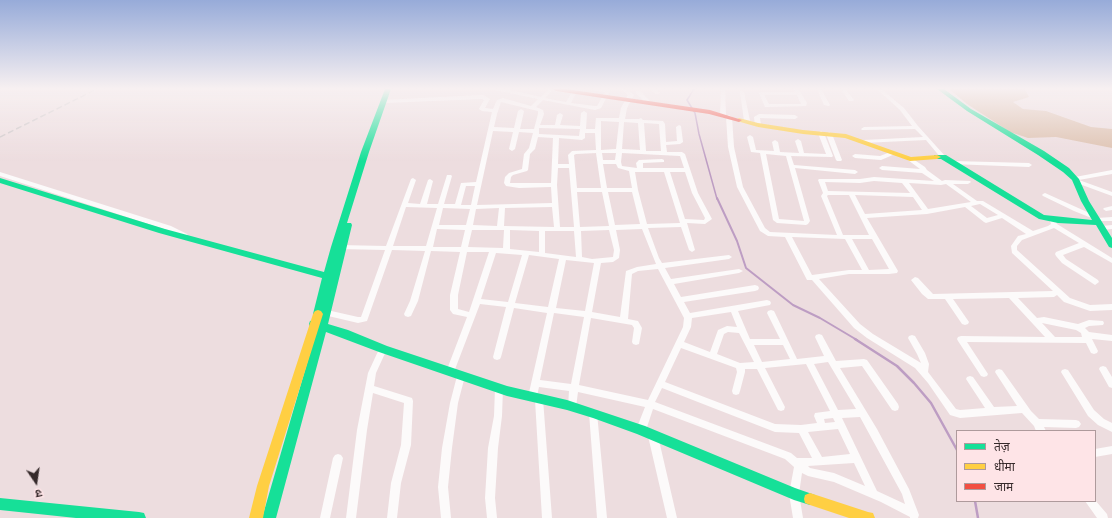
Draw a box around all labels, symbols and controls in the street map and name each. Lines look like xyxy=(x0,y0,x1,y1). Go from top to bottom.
legend xyxy=(956,430,1096,502)
text: तेज़ xyxy=(994,437,1010,456)
text: धीमा xyxy=(994,457,1015,476)
north arrow xyxy=(16,462,56,502)
text: जाम xyxy=(994,477,1013,496)
text: उ xyxy=(34,485,44,502)

